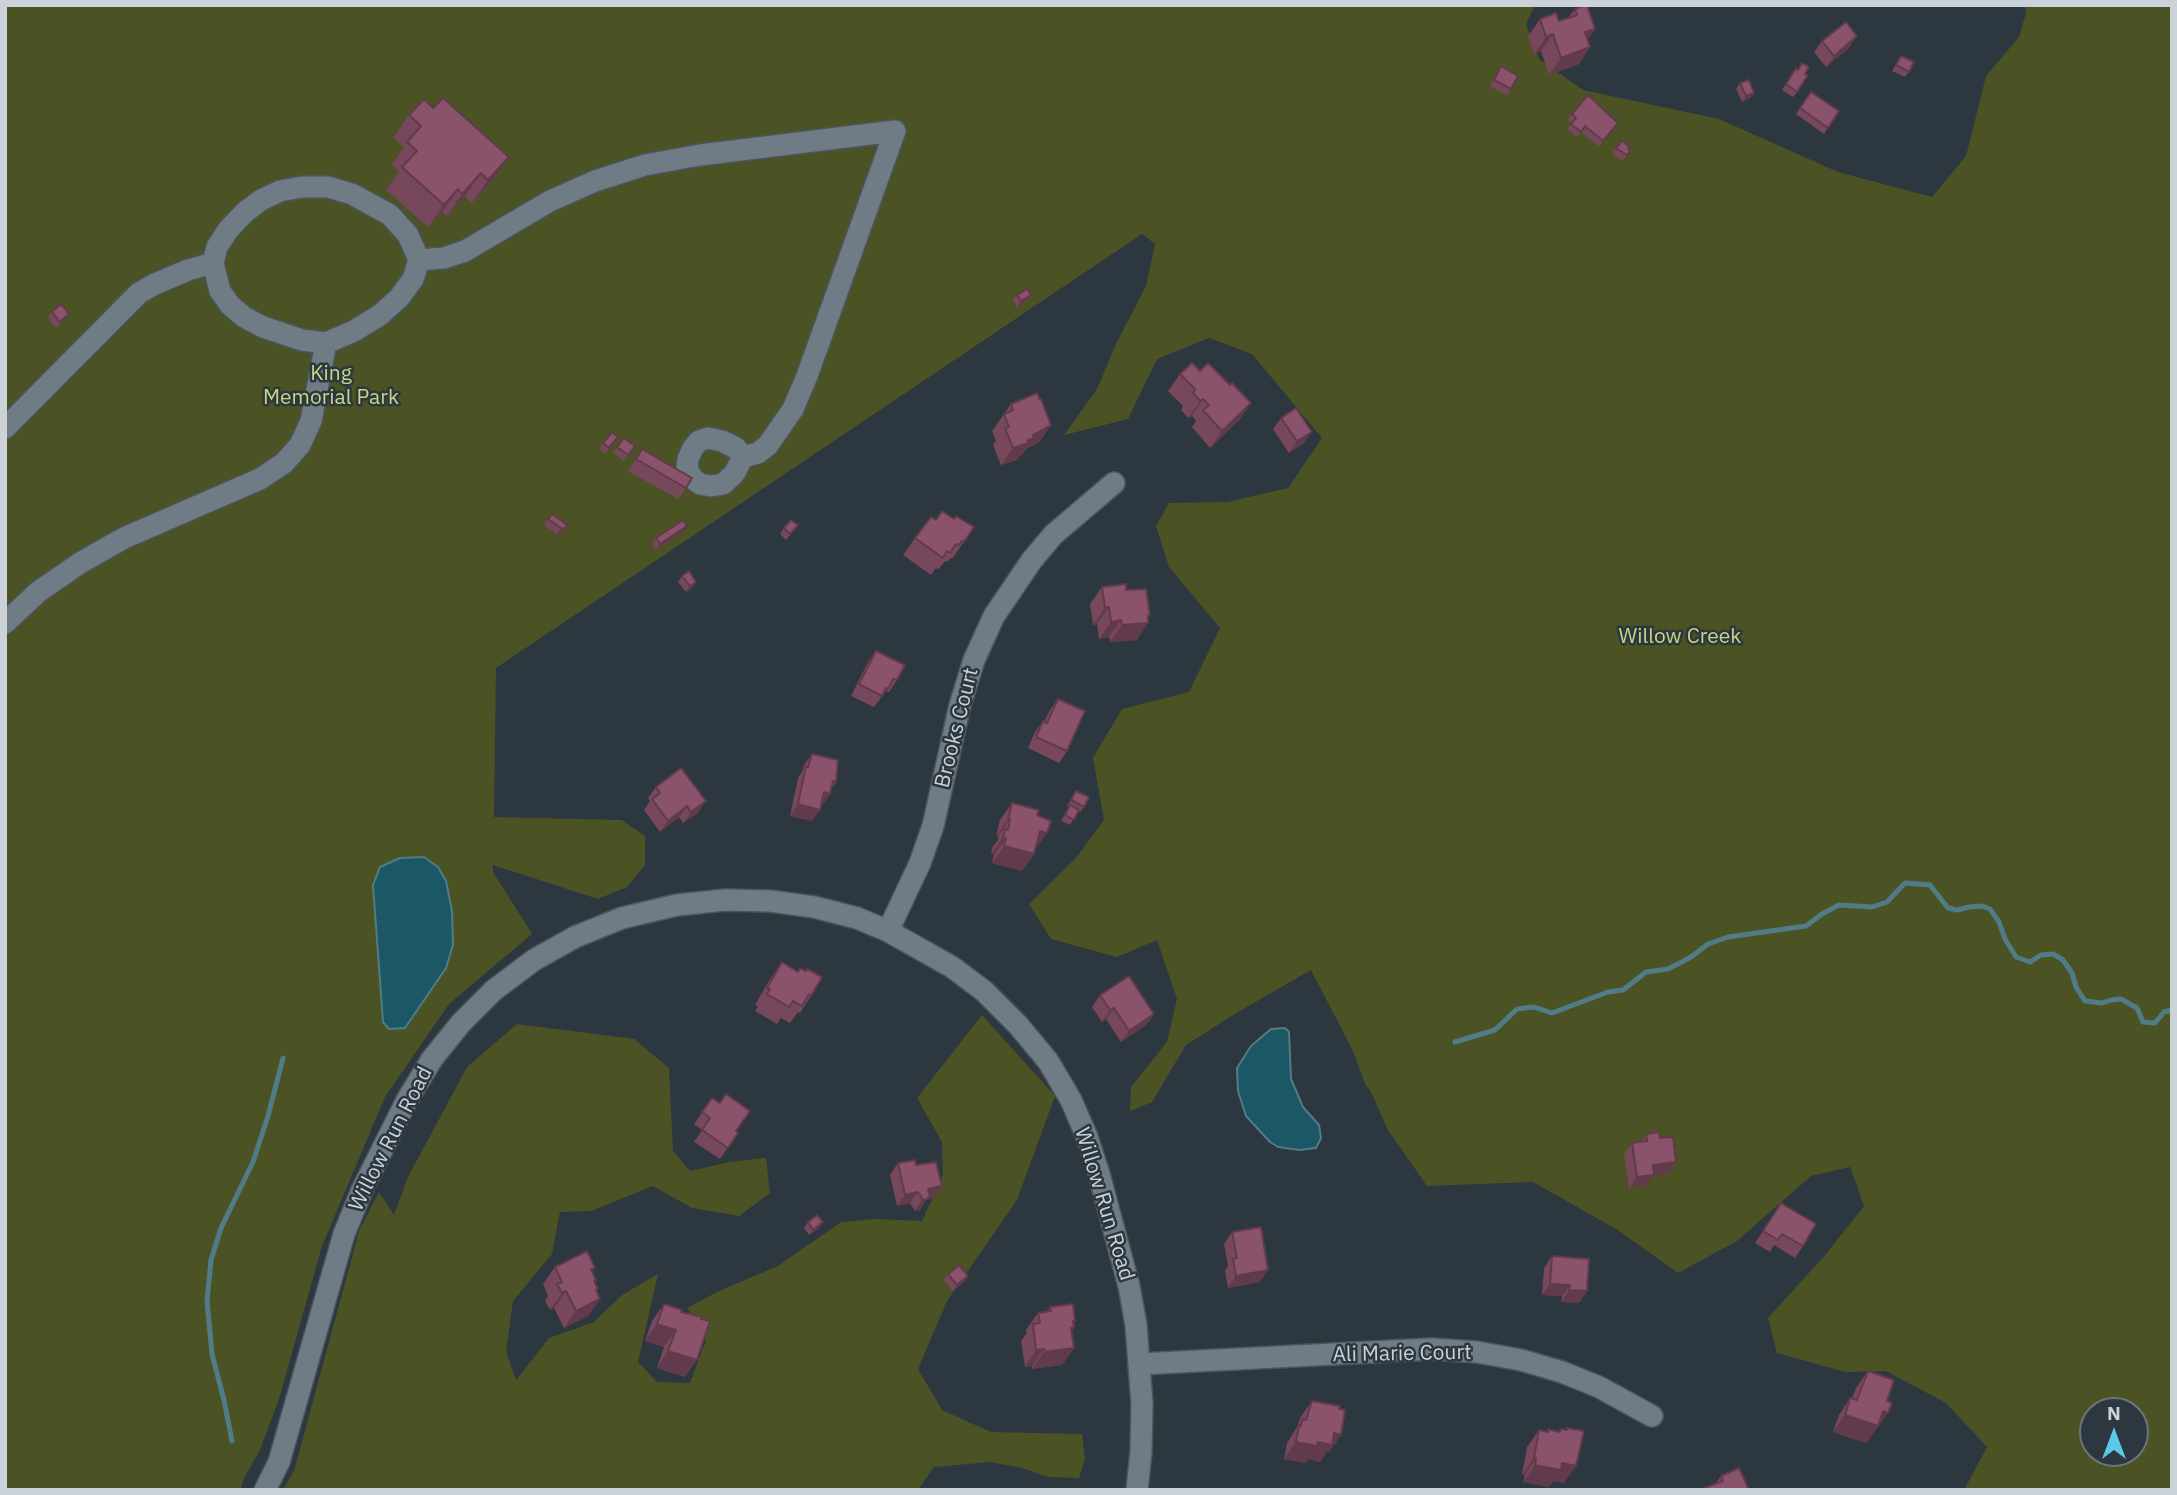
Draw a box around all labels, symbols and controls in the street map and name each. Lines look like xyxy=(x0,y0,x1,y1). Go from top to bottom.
park label: King Memorial Park xyxy=(263,361,399,411)
park label: Willow Creek xyxy=(1619,624,1741,650)
street label: Brooks Court xyxy=(930,665,984,791)
street label: Willow Run Road xyxy=(344,1063,438,1215)
street label: Willow Run Road xyxy=(1069,1125,1139,1283)
street label: Ali Marie Court xyxy=(1332,1340,1472,1368)
north arrow xyxy=(2079,1397,2149,1467)
text: N xyxy=(2107,1401,2121,1425)

